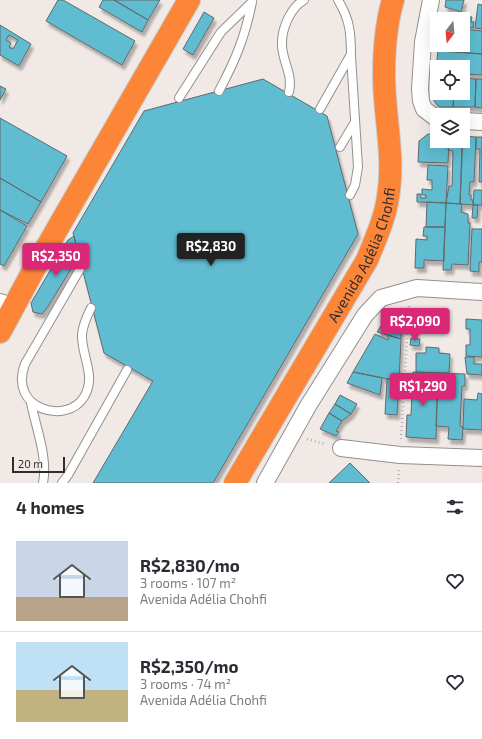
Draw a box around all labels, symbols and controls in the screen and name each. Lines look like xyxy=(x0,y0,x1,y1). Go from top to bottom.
north arrow xyxy=(430,12,470,52)
map controls xyxy=(430,12,470,148)
button: locate xyxy=(430,60,470,100)
button: layers xyxy=(430,108,470,148)
street label: Avenida Adélia Chohfi xyxy=(323,186,398,325)
pin: R$2,830 xyxy=(174,233,248,267)
text: R$2,830 xyxy=(186,238,236,254)
pin: R$2,350 xyxy=(19,243,93,277)
text: R$2,350 xyxy=(31,248,81,264)
pin: R$2,090 xyxy=(378,308,452,342)
text: R$2,090 xyxy=(390,313,440,329)
pin: R$1,290 xyxy=(386,373,460,407)
text: R$1,290 xyxy=(399,378,447,394)
scale bar xyxy=(12,455,65,474)
text: 20 m xyxy=(18,457,43,470)
icon: filters xyxy=(444,496,466,518)
text: 4 homes xyxy=(16,497,84,517)
text: R$2,830/mo xyxy=(140,555,240,575)
icon: home xyxy=(48,557,96,605)
icon: heart xyxy=(444,570,466,592)
text: 3 rooms · 107 m² xyxy=(140,575,236,591)
text: Avenida Adélia Chohfi xyxy=(140,591,267,607)
text: R$2,350/mo xyxy=(140,656,238,676)
icon: home xyxy=(48,658,96,706)
icon: heart xyxy=(444,671,466,693)
text: 3 rooms · 74 m² xyxy=(140,676,231,692)
text: Avenida Adélia Chohfi xyxy=(140,692,267,708)

